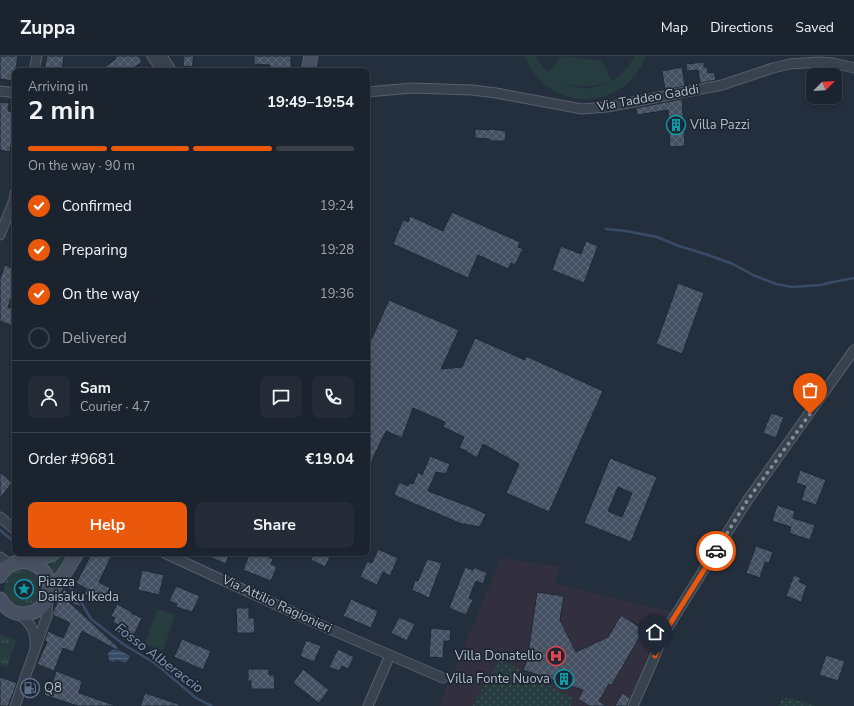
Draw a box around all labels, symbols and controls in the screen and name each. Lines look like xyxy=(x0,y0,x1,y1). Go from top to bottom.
text: Zuppa xyxy=(20,15,76,41)
text: Map xyxy=(661,18,688,37)
text: Directions xyxy=(710,18,773,37)
text: Saved xyxy=(795,18,834,37)
north arrow xyxy=(806,68,842,104)
map controls xyxy=(806,68,842,104)
text: Arriving in xyxy=(28,78,88,96)
street label: Via Taddeo Gaddi xyxy=(595,80,700,116)
text: 19:49–19:54 xyxy=(267,92,354,112)
text: 2 min xyxy=(28,93,95,128)
building icon: Villa Pazzi xyxy=(665,114,687,136)
place label: Villa Pazzi xyxy=(689,116,750,134)
text: On the way · 90 m xyxy=(28,157,135,175)
icon: check xyxy=(28,195,50,217)
text: Confirmed xyxy=(62,196,132,216)
text: 19:24 xyxy=(320,197,354,215)
icon: check xyxy=(28,239,50,261)
text: Preparing xyxy=(62,240,127,260)
text: 19:28 xyxy=(320,241,354,259)
icon: check xyxy=(28,283,50,305)
text: On the way xyxy=(62,284,140,304)
text: 19:36 xyxy=(320,285,354,303)
text: Delivered xyxy=(62,328,127,348)
pin xyxy=(793,373,827,414)
button: person xyxy=(28,376,70,418)
button: chat xyxy=(260,376,302,418)
button: phone xyxy=(312,376,354,418)
text: Sam xyxy=(80,378,111,398)
icon: bag xyxy=(799,379,821,401)
text: Courier · 4.7 xyxy=(80,398,150,416)
text: Order #9681 xyxy=(28,449,116,469)
text: €19.04 xyxy=(305,449,354,469)
button: Help xyxy=(28,502,187,548)
button: Share xyxy=(195,502,354,548)
courier xyxy=(696,531,736,571)
icon: car xyxy=(705,540,727,562)
street label: Via Attilio Ragionieri xyxy=(218,570,335,637)
place label: Piazza Daisaku Ikeda xyxy=(38,573,119,606)
place icon: Piazza Daisaku Ikeda xyxy=(13,578,35,600)
pin xyxy=(638,615,672,656)
water label: Fosso Alberaccio xyxy=(111,618,207,698)
icon: home xyxy=(644,621,666,643)
hospital icon: Villa Donatello xyxy=(545,645,567,667)
place label: Villa Donatello xyxy=(454,647,542,665)
building icon: Villa Fonte Nuova xyxy=(553,668,575,690)
place label: Villa Fonte Nuova xyxy=(445,670,550,688)
fuel station icon: Q8 xyxy=(19,677,41,699)
place label: Q8 xyxy=(44,679,62,697)

